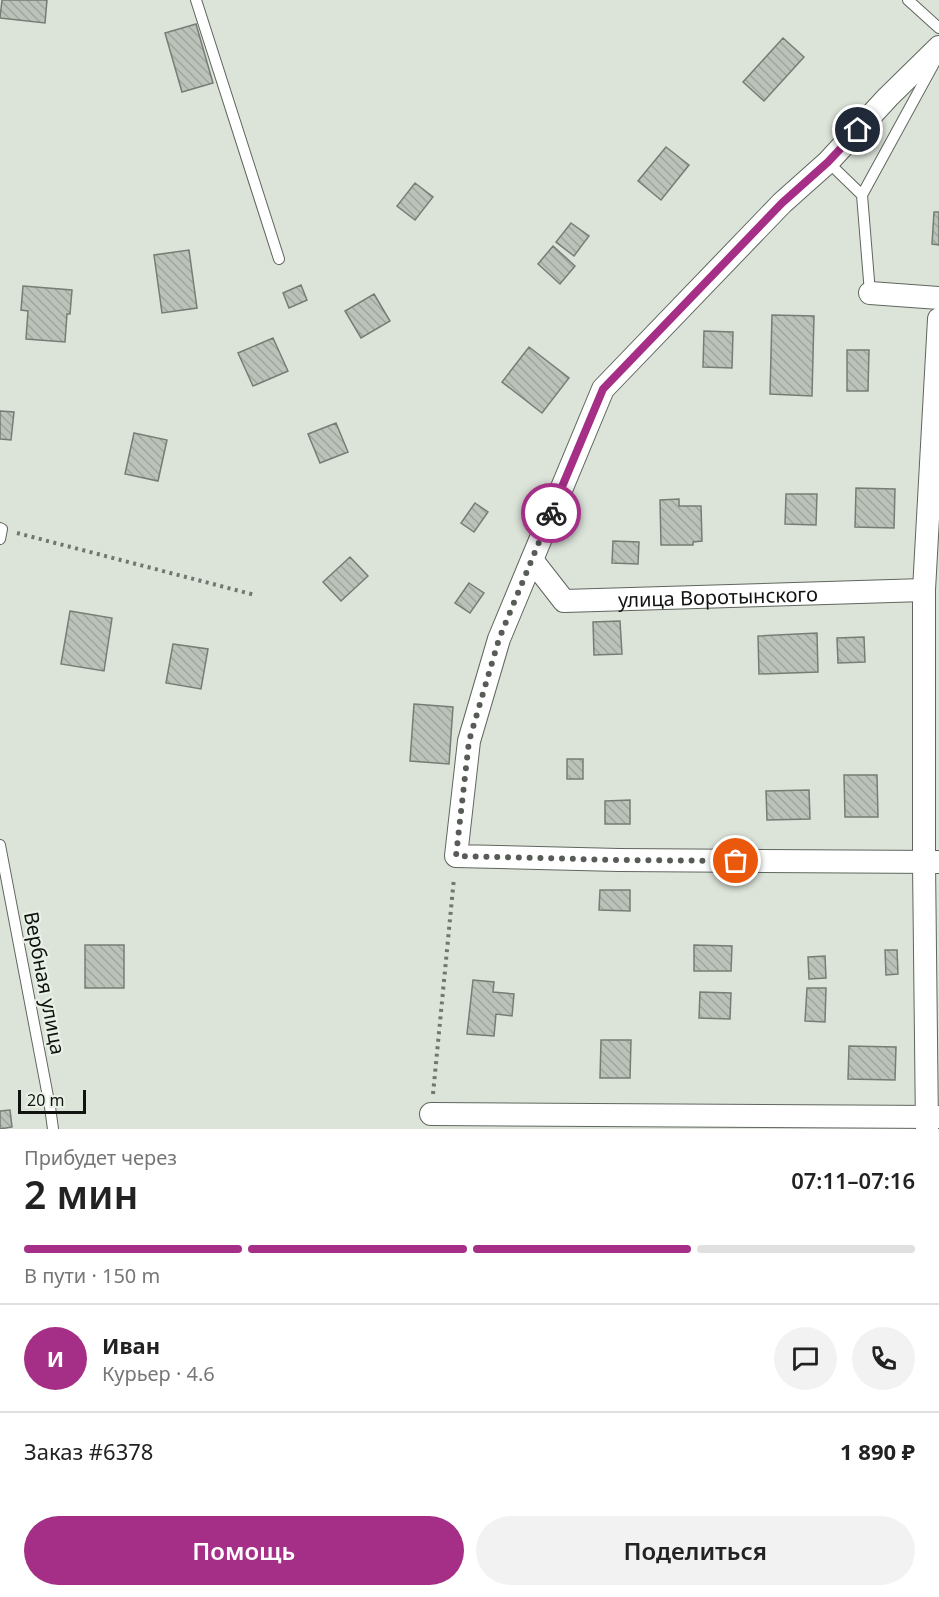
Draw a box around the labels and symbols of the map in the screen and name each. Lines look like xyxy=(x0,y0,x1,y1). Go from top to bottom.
pin xyxy=(832,104,883,155)
courier xyxy=(521,483,581,543)
street label: улица Воротынского xyxy=(618,580,818,613)
pin xyxy=(710,835,761,886)
street label: Вербная улица xyxy=(18,909,72,1057)
scale bar xyxy=(18,1087,86,1114)

